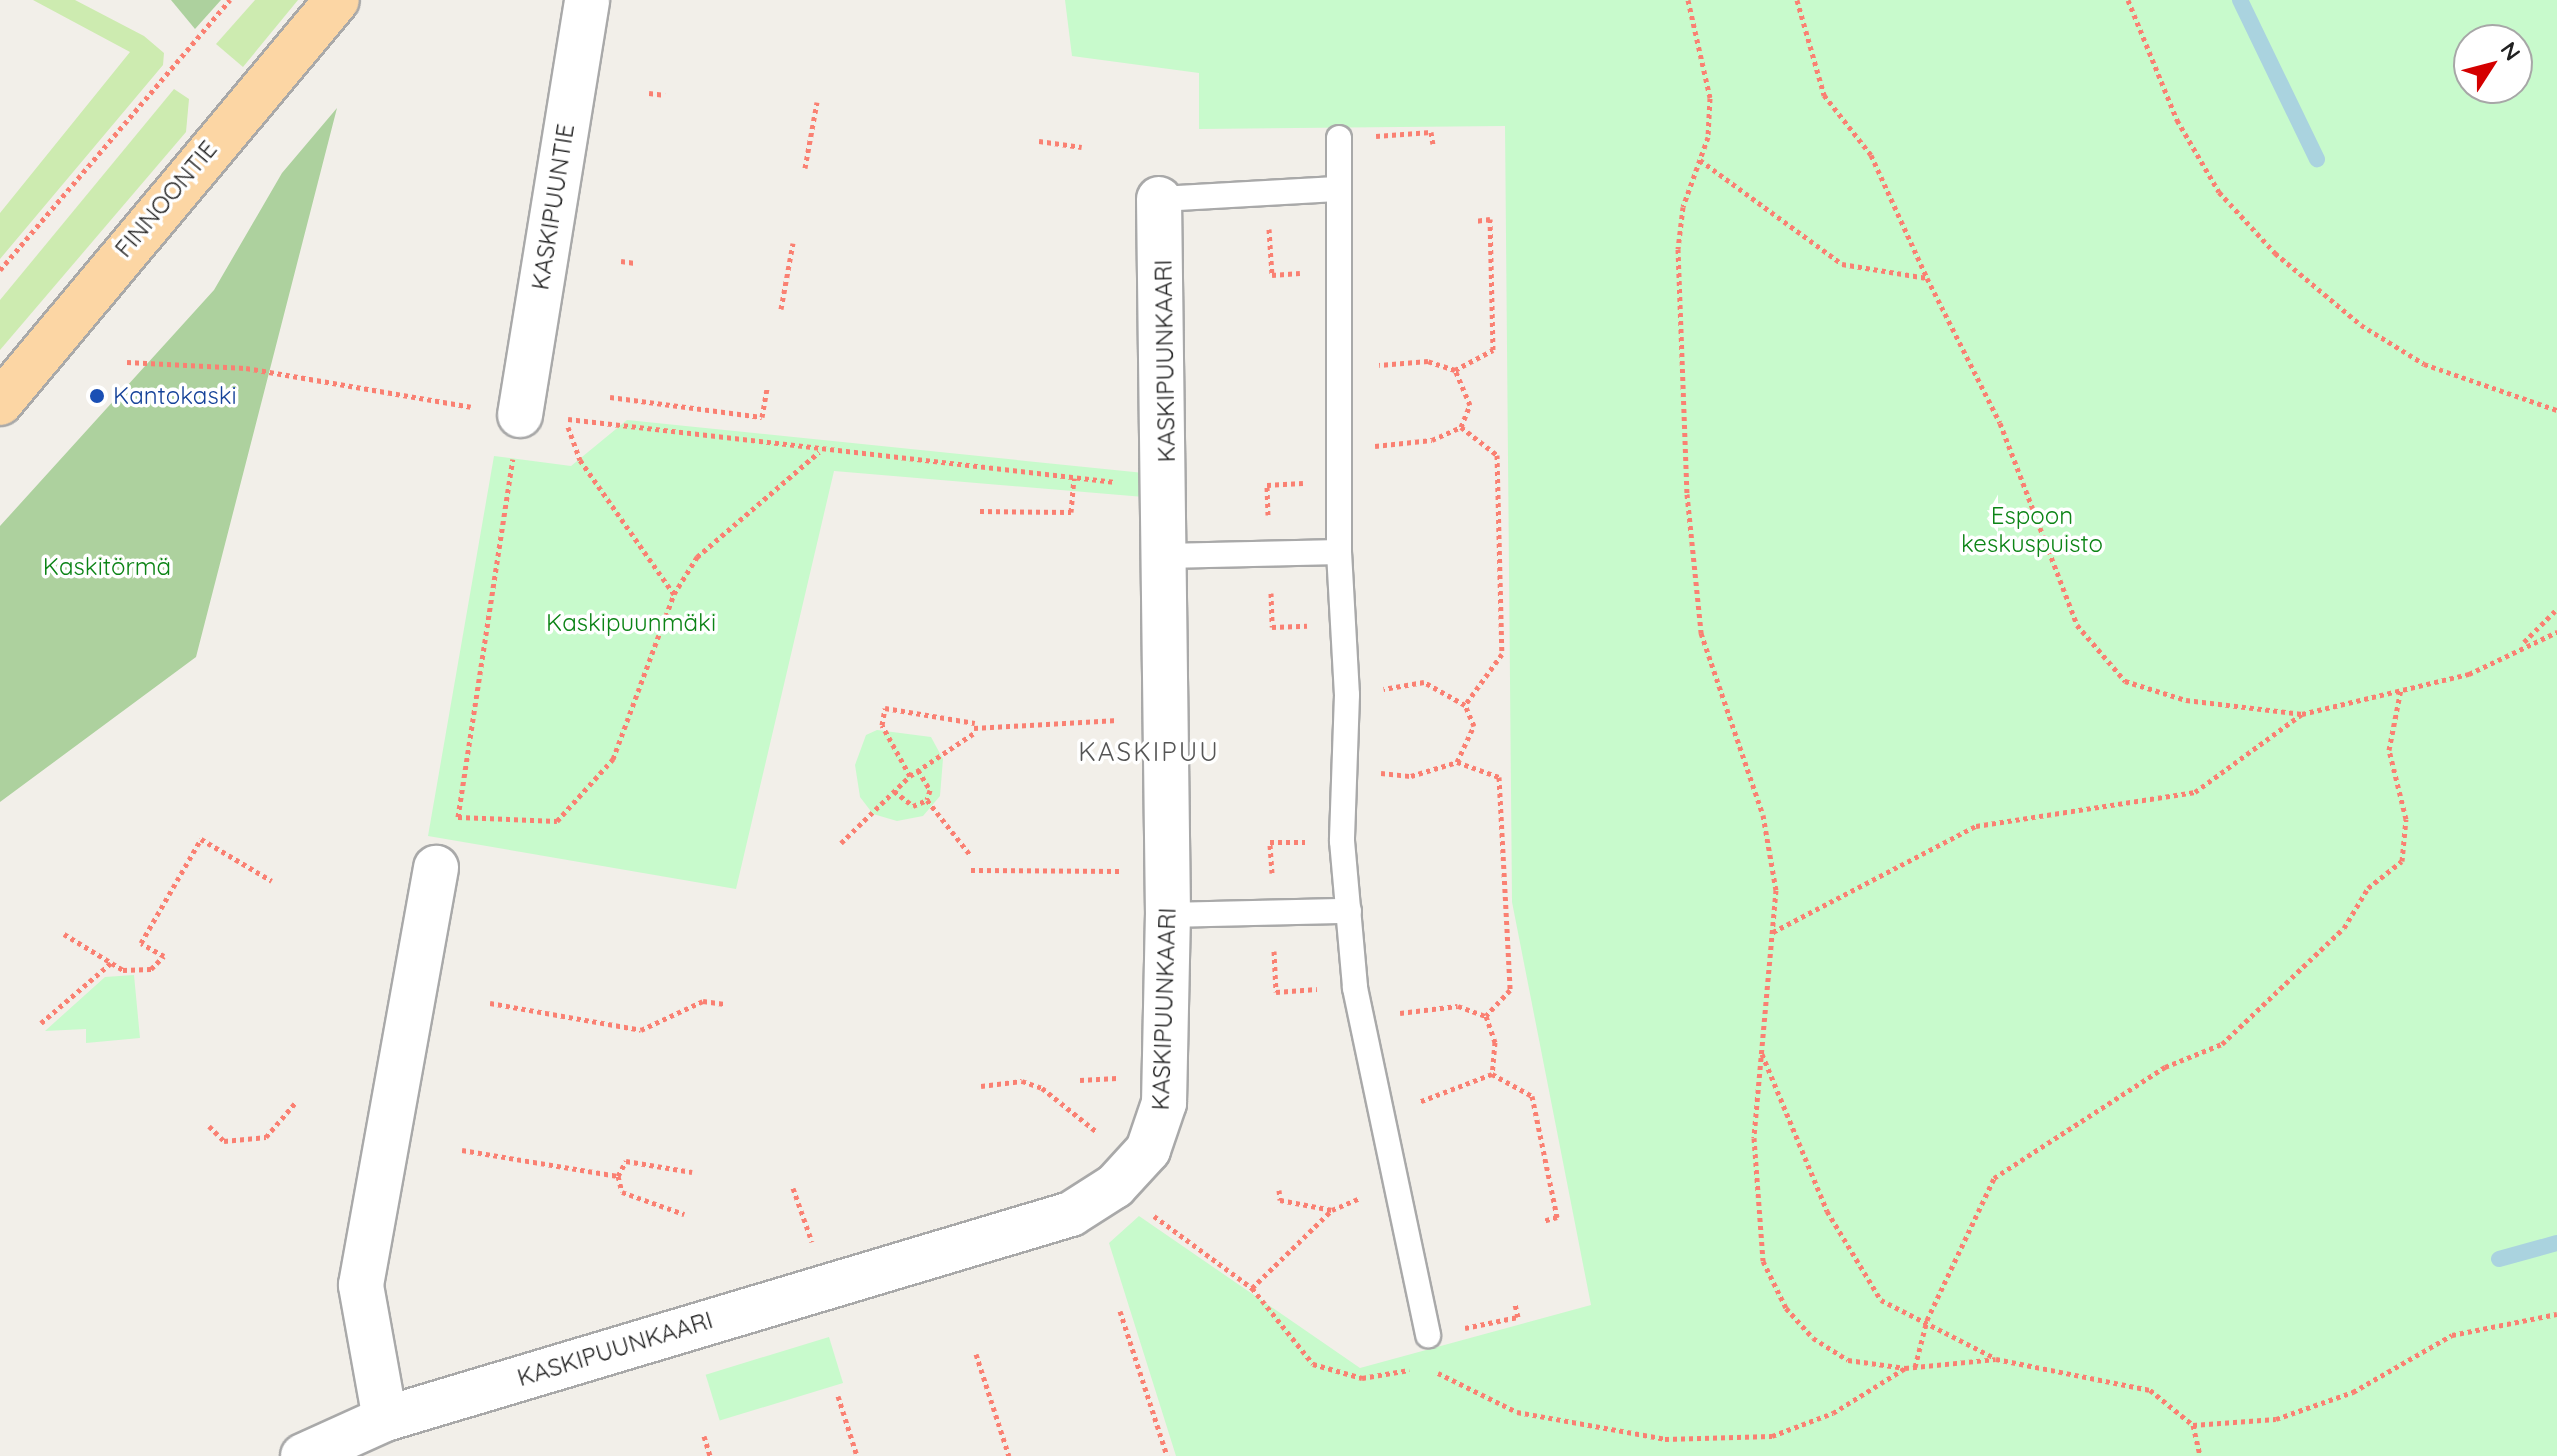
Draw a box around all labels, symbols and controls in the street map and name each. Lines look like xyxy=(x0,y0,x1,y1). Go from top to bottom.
north arrow xyxy=(2453,24,2533,104)
text: N xyxy=(2495,36,2527,66)
street label: KASKIPUUNTIE xyxy=(526,122,580,292)
street label: FINNOONTIE xyxy=(109,135,223,263)
street label: KASKIPUUNKAARI xyxy=(1149,259,1181,463)
place label: Kantokaski xyxy=(113,382,237,410)
marker: Kantokaski xyxy=(88,387,106,405)
park label: Espoon keskuspuisto xyxy=(1961,502,2103,558)
park label: Kaskitörmä xyxy=(43,553,171,581)
park label: Kaskipuunmäki xyxy=(546,609,716,637)
district label: KASKIPUU xyxy=(1078,736,1220,768)
street label: KASKIPUUNKAARI xyxy=(1146,907,1182,1111)
street label: KASKIPUUNKAARI xyxy=(514,1306,716,1392)

